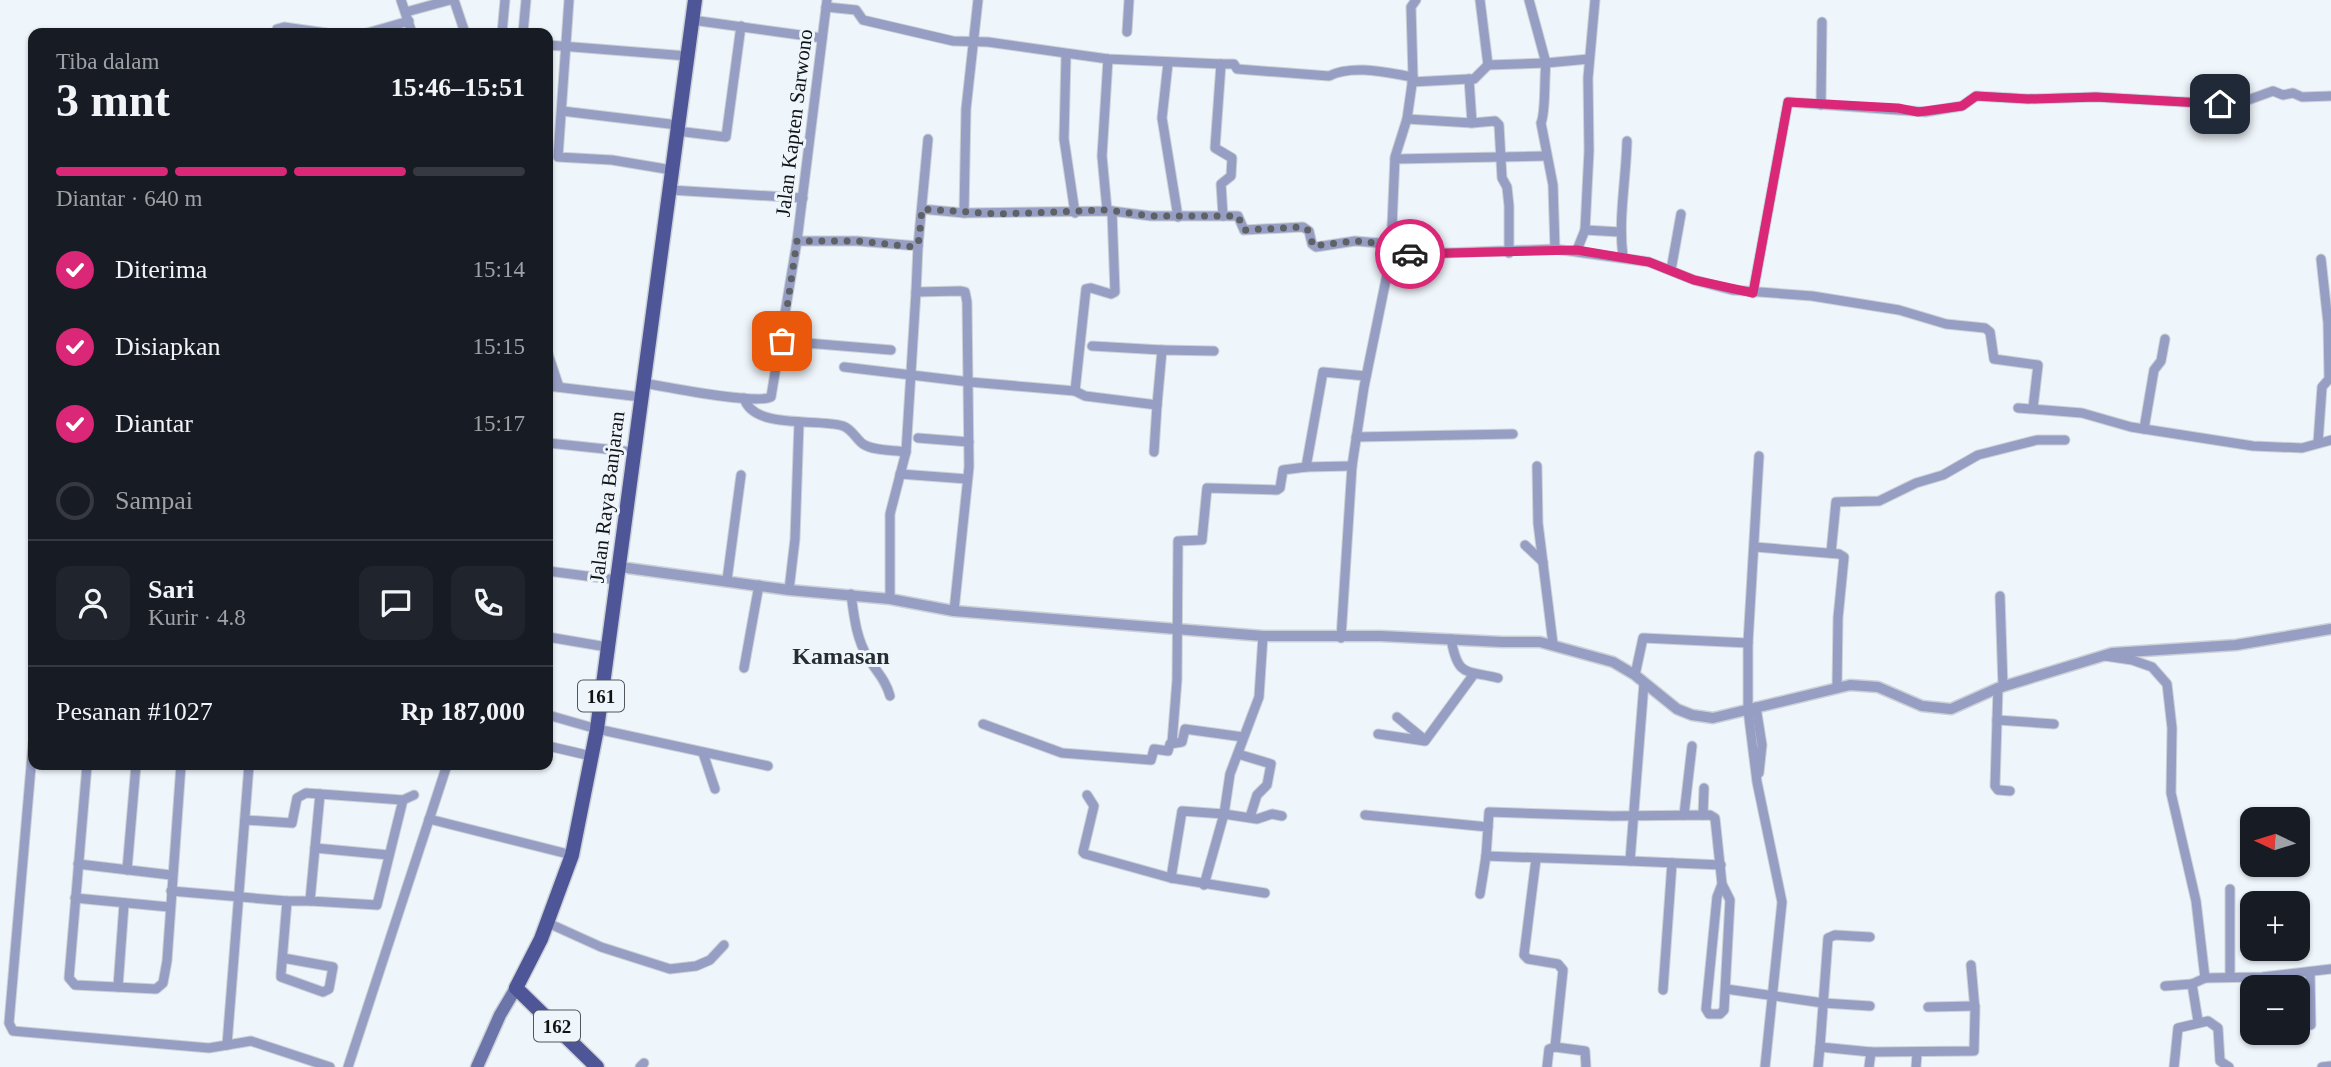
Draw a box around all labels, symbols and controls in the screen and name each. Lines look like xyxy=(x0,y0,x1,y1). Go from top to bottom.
street label: Jalan Kapten Sarwono xyxy=(771,28,817,218)
text: Tiba dalam xyxy=(56,49,159,74)
text: 15:46–15:51 xyxy=(391,73,525,102)
pin xyxy=(2190,74,2250,134)
text: 3 mnt xyxy=(56,75,170,126)
icon: home xyxy=(2201,85,2239,123)
text: Diantar · 640 m xyxy=(56,186,202,211)
courier xyxy=(1375,219,1445,289)
icon: car xyxy=(1391,235,1429,273)
icon: check xyxy=(56,251,94,289)
text: Diterima xyxy=(115,255,207,284)
text: 15:14 xyxy=(473,257,525,282)
pin xyxy=(752,311,812,371)
icon: bag xyxy=(763,322,801,360)
icon: check xyxy=(56,328,94,366)
text: Disiapkan xyxy=(115,332,220,361)
text: 15:15 xyxy=(473,334,525,359)
icon: check xyxy=(56,405,94,443)
text: Diantar xyxy=(115,409,193,438)
street label: Jalan Raya Banjaran xyxy=(585,409,629,584)
text: 15:17 xyxy=(473,411,525,436)
text: Sampai xyxy=(115,486,193,515)
button: person xyxy=(56,566,130,640)
button: chat xyxy=(359,566,433,640)
button: phone xyxy=(451,566,525,640)
text: Sari xyxy=(148,575,194,604)
text: Kurir · 4.8 xyxy=(148,605,246,630)
district label: Kamasan xyxy=(792,643,890,669)
road number: 161 xyxy=(578,680,624,712)
text: Pesanan #1027 xyxy=(56,697,213,726)
text: Rp 187,000 xyxy=(401,697,525,726)
north arrow xyxy=(2240,807,2310,877)
map controls xyxy=(2240,807,2310,1045)
button: + xyxy=(2240,891,2310,961)
button: − xyxy=(2240,975,2310,1045)
road number: 162 xyxy=(534,1010,580,1042)

